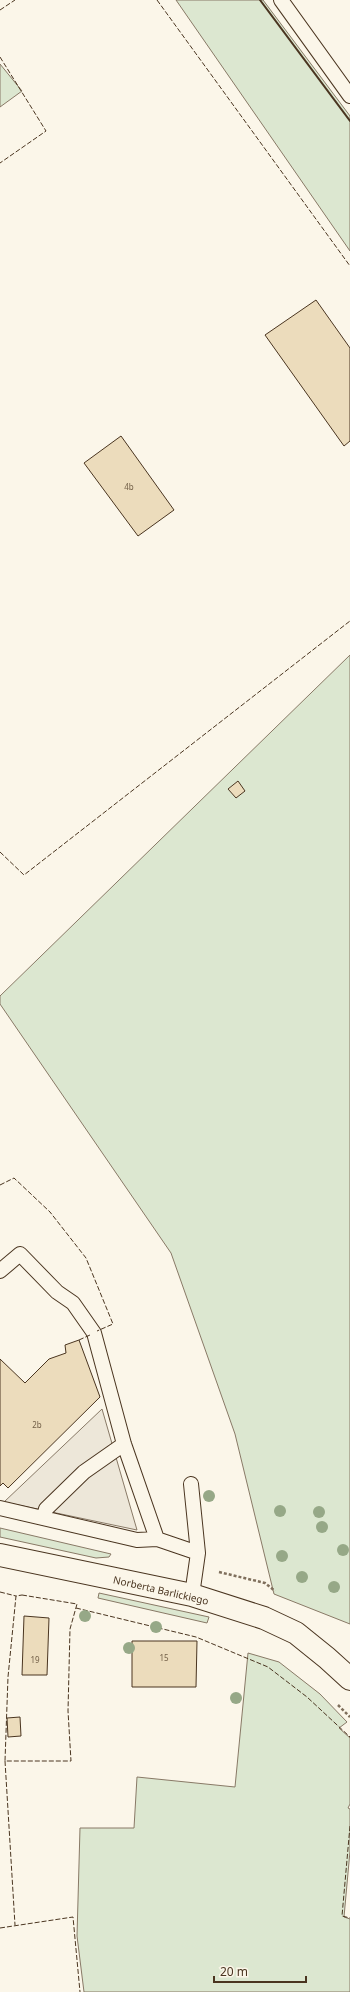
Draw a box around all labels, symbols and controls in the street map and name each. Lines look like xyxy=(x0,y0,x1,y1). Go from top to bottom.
house number: 4b xyxy=(124,481,134,492)
house number: 2b xyxy=(32,1419,42,1430)
street label: Norberta Barlickiego xyxy=(112,1572,210,1608)
house number: 15 xyxy=(159,1652,169,1663)
house number: 19 xyxy=(30,1654,40,1665)
scale bar xyxy=(214,1958,306,1984)
text: 20 m xyxy=(220,1963,248,1980)

